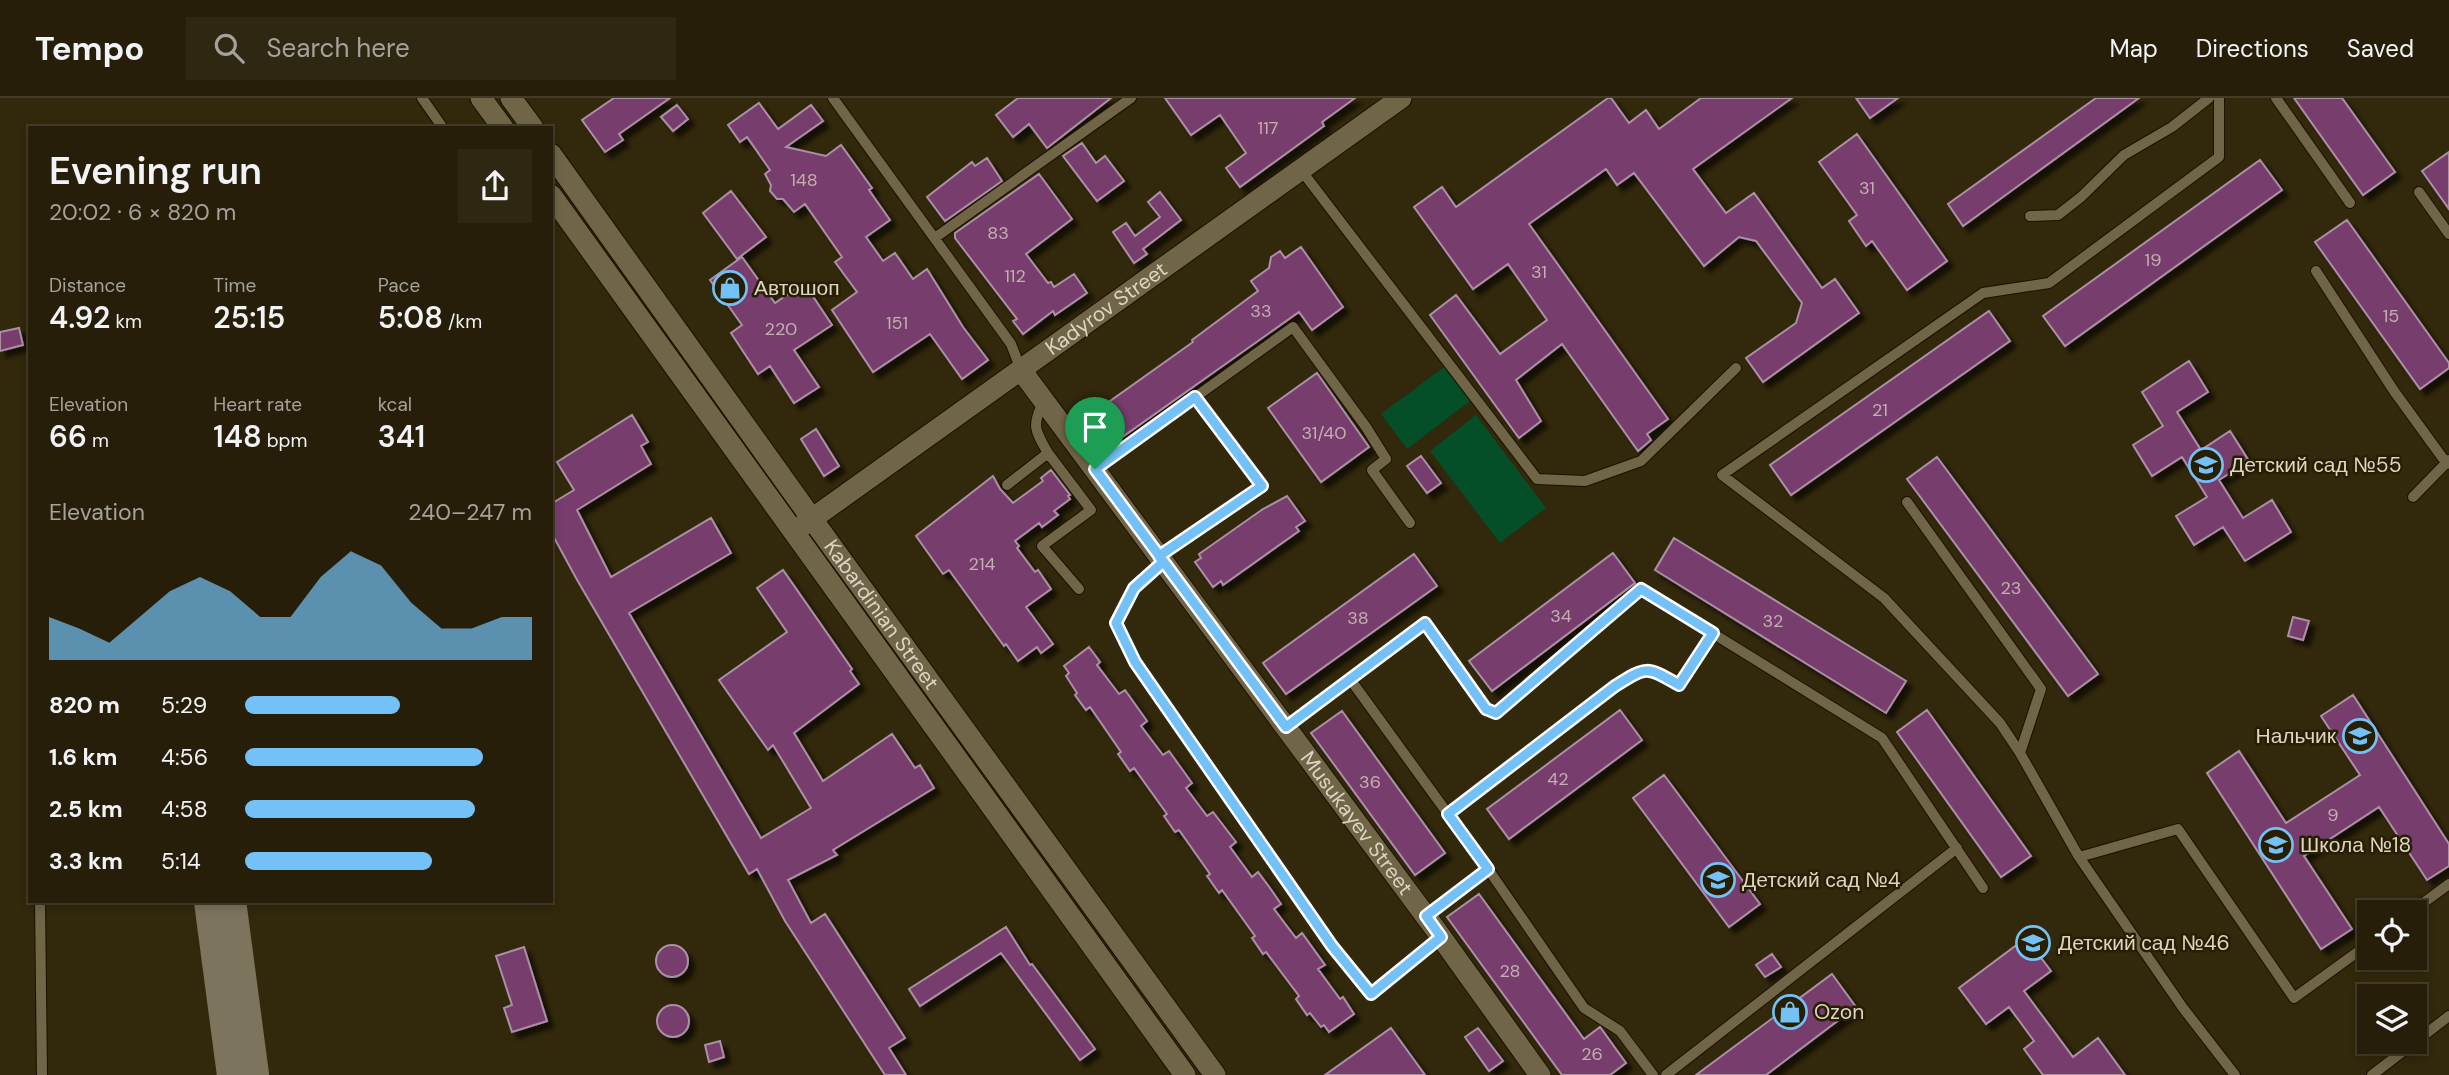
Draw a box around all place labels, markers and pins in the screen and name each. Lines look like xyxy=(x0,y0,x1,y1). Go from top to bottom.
shop icon: Автошоп xyxy=(711,269,749,307)
place label: Автошоп xyxy=(754,274,840,302)
pin xyxy=(1065,397,1125,469)
school or university icon: Детский сад №55 xyxy=(2187,446,2225,484)
place label: Детский сад №55 xyxy=(2230,451,2402,479)
school or university icon: Нальчик xyxy=(2341,717,2379,755)
place label: Нальчик xyxy=(2256,722,2337,750)
school or university icon: Школа №18 xyxy=(2257,826,2295,864)
place label: Школа №18 xyxy=(2300,831,2411,859)
school or university icon: Детский сад №4 xyxy=(1699,861,1737,899)
place label: Детский сад №4 xyxy=(1742,866,1901,894)
school or university icon: Детский сад №46 xyxy=(2014,924,2052,962)
place label: Детский сад №46 xyxy=(2058,929,2230,957)
shop icon: Ozon xyxy=(1771,993,1809,1031)
place label: Ozon xyxy=(1814,998,1864,1026)

